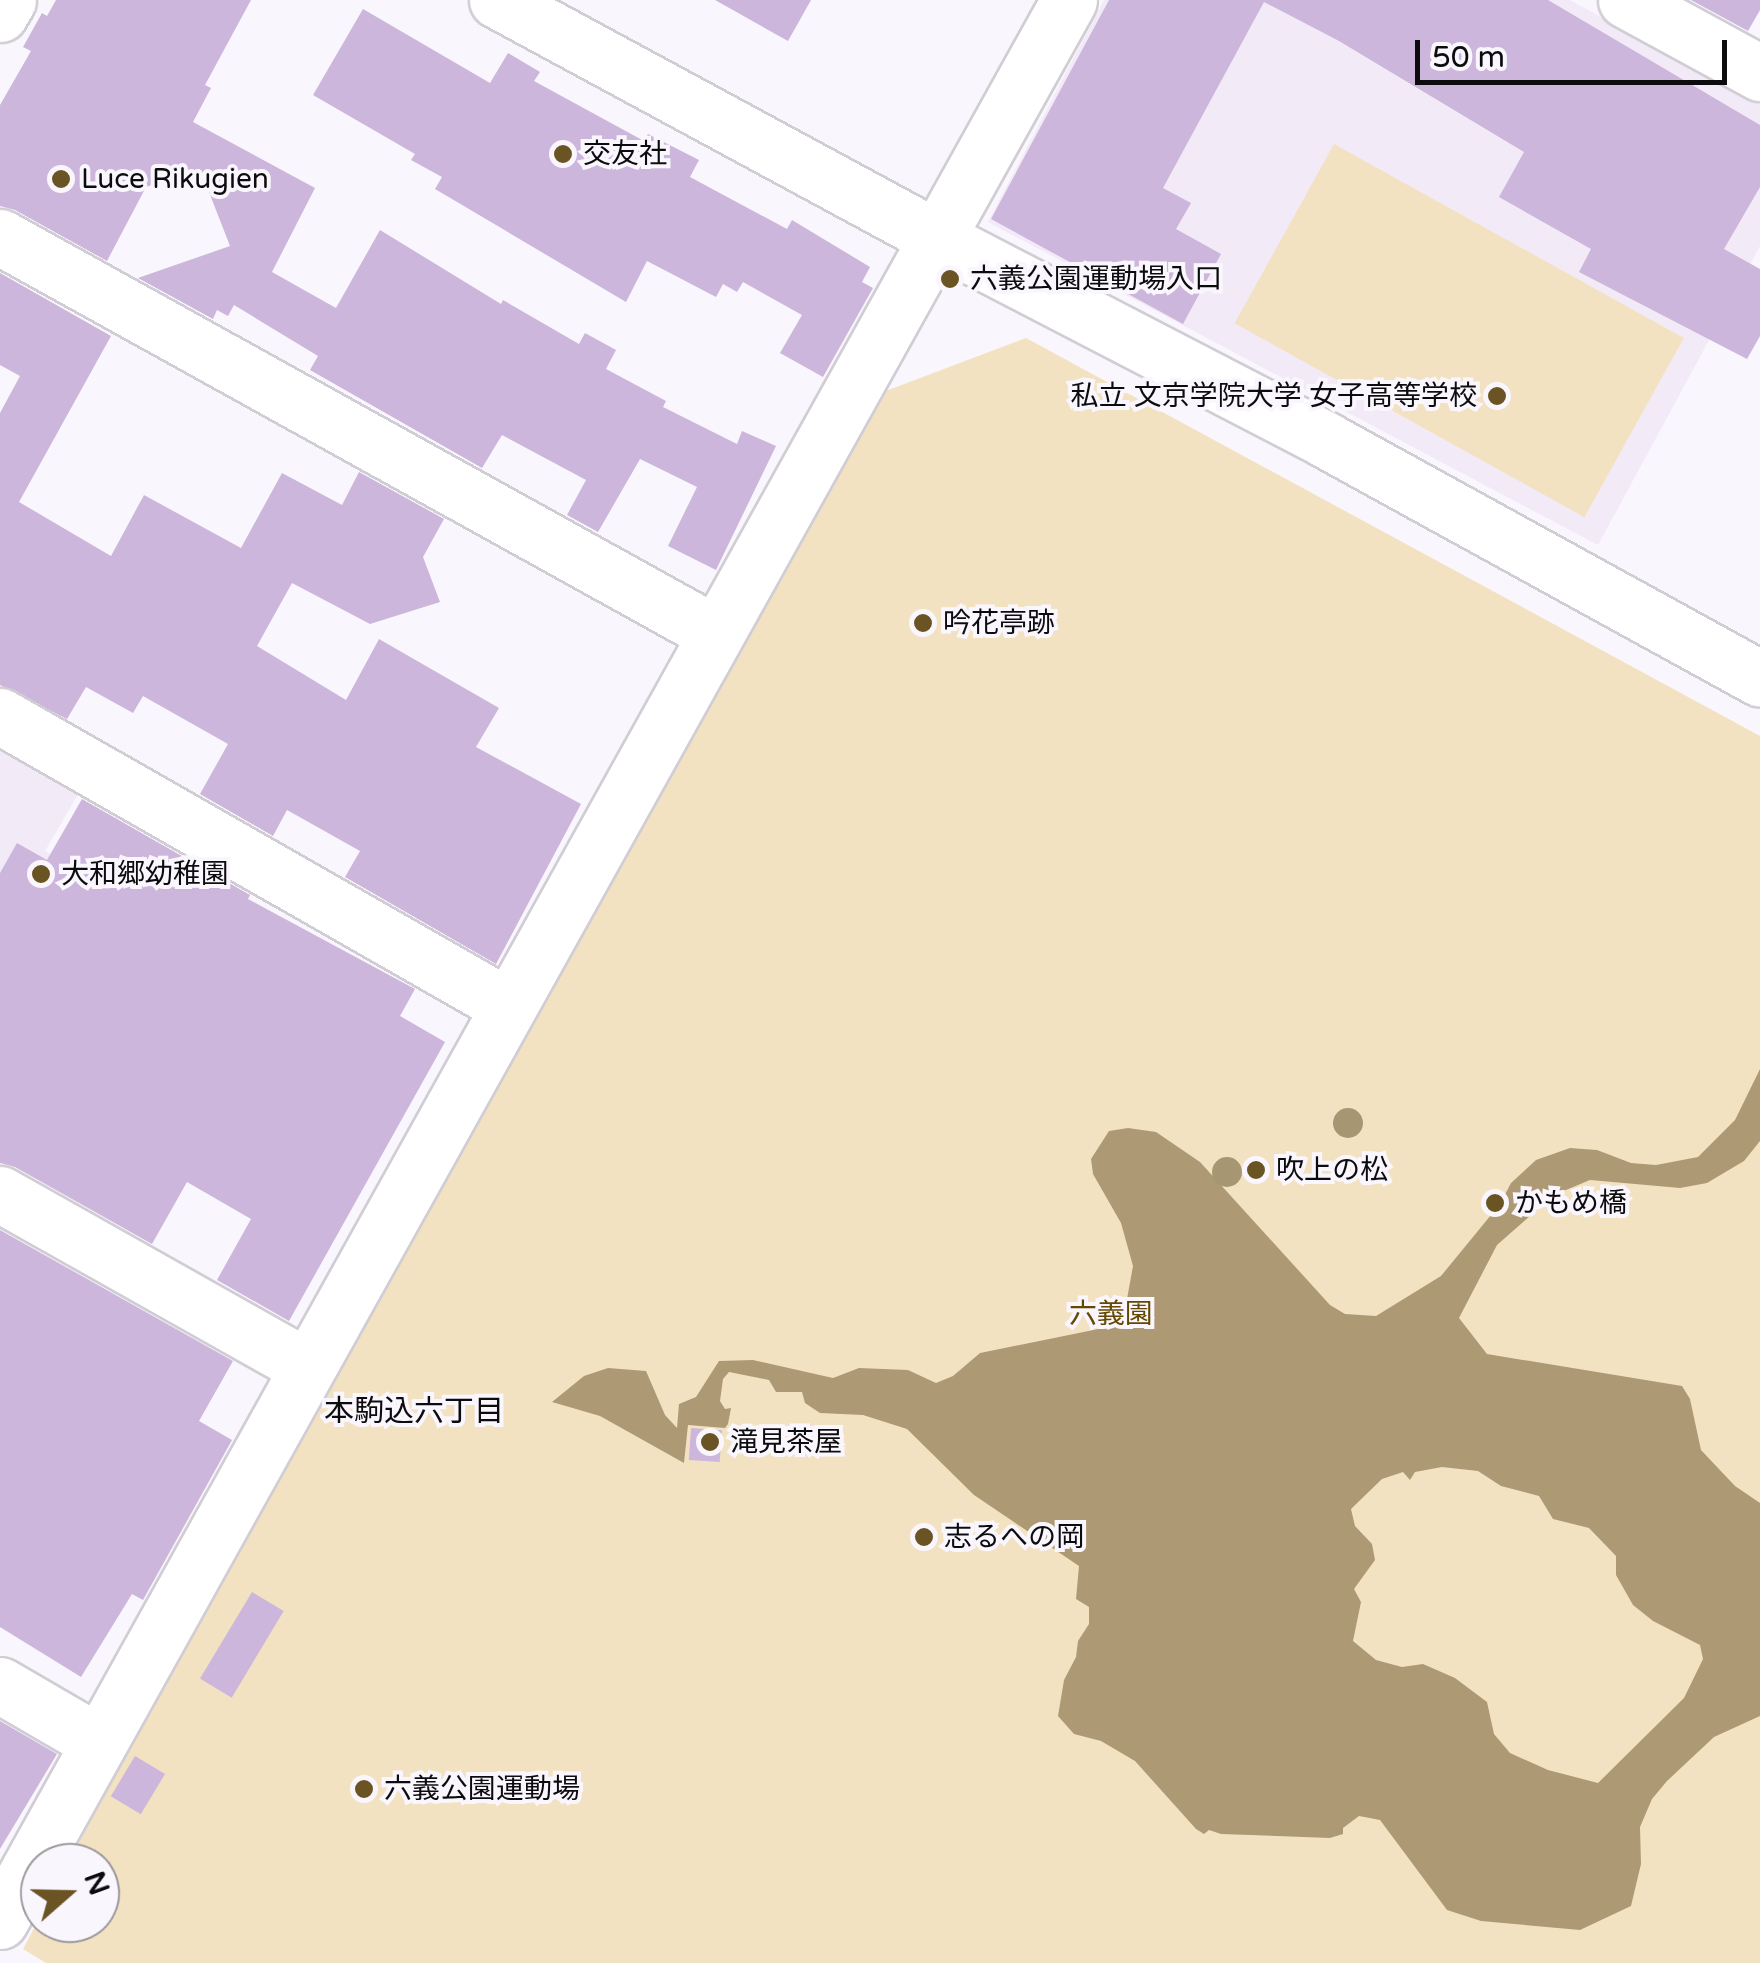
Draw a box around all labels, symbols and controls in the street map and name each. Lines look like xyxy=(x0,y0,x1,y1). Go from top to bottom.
scale bar xyxy=(1420,20,1732,82)
text: 50 m xyxy=(1432,39,1505,76)
place label: 交友社 xyxy=(583,137,667,171)
marker: 交友社 xyxy=(552,143,574,165)
place label: Luce Rikugien xyxy=(81,162,269,196)
marker: Luce Rikugien xyxy=(50,168,72,190)
place label: 六義公園運動場入口 xyxy=(970,262,1222,296)
marker: 六義公園運動場入口 xyxy=(939,268,961,290)
place label: 私立 文京学院大学 女子高等学校 xyxy=(1070,379,1477,413)
marker: 私立 文京学院大学 女子高等学校 xyxy=(1486,385,1508,407)
place label: 吟花亭跡 xyxy=(943,606,1055,640)
marker: 吟花亭跡 xyxy=(912,612,934,634)
place label: 大和郷幼稚園 xyxy=(61,857,229,891)
marker: 大和郷幼稚園 xyxy=(30,863,52,885)
place label: 吹上の松 xyxy=(1276,1153,1388,1187)
marker: 吹上の松 xyxy=(1245,1159,1267,1181)
place label: かもめ橋 xyxy=(1515,1186,1627,1220)
marker: かもめ橋 xyxy=(1484,1192,1506,1214)
park label: 六義園 xyxy=(1069,1297,1153,1331)
district label: 本駒込六丁目 xyxy=(324,1394,504,1430)
place label: 滝見茶屋 xyxy=(730,1425,842,1459)
marker: 滝見茶屋 xyxy=(699,1431,721,1453)
place label: 志るへの岡 xyxy=(944,1520,1084,1554)
marker: 志るへの岡 xyxy=(913,1526,935,1548)
place label: 六義公園運動場 xyxy=(384,1772,580,1806)
marker: 六義公園運動場 xyxy=(353,1778,375,1800)
north arrow xyxy=(20,1843,120,1943)
text: N xyxy=(76,1867,116,1900)

